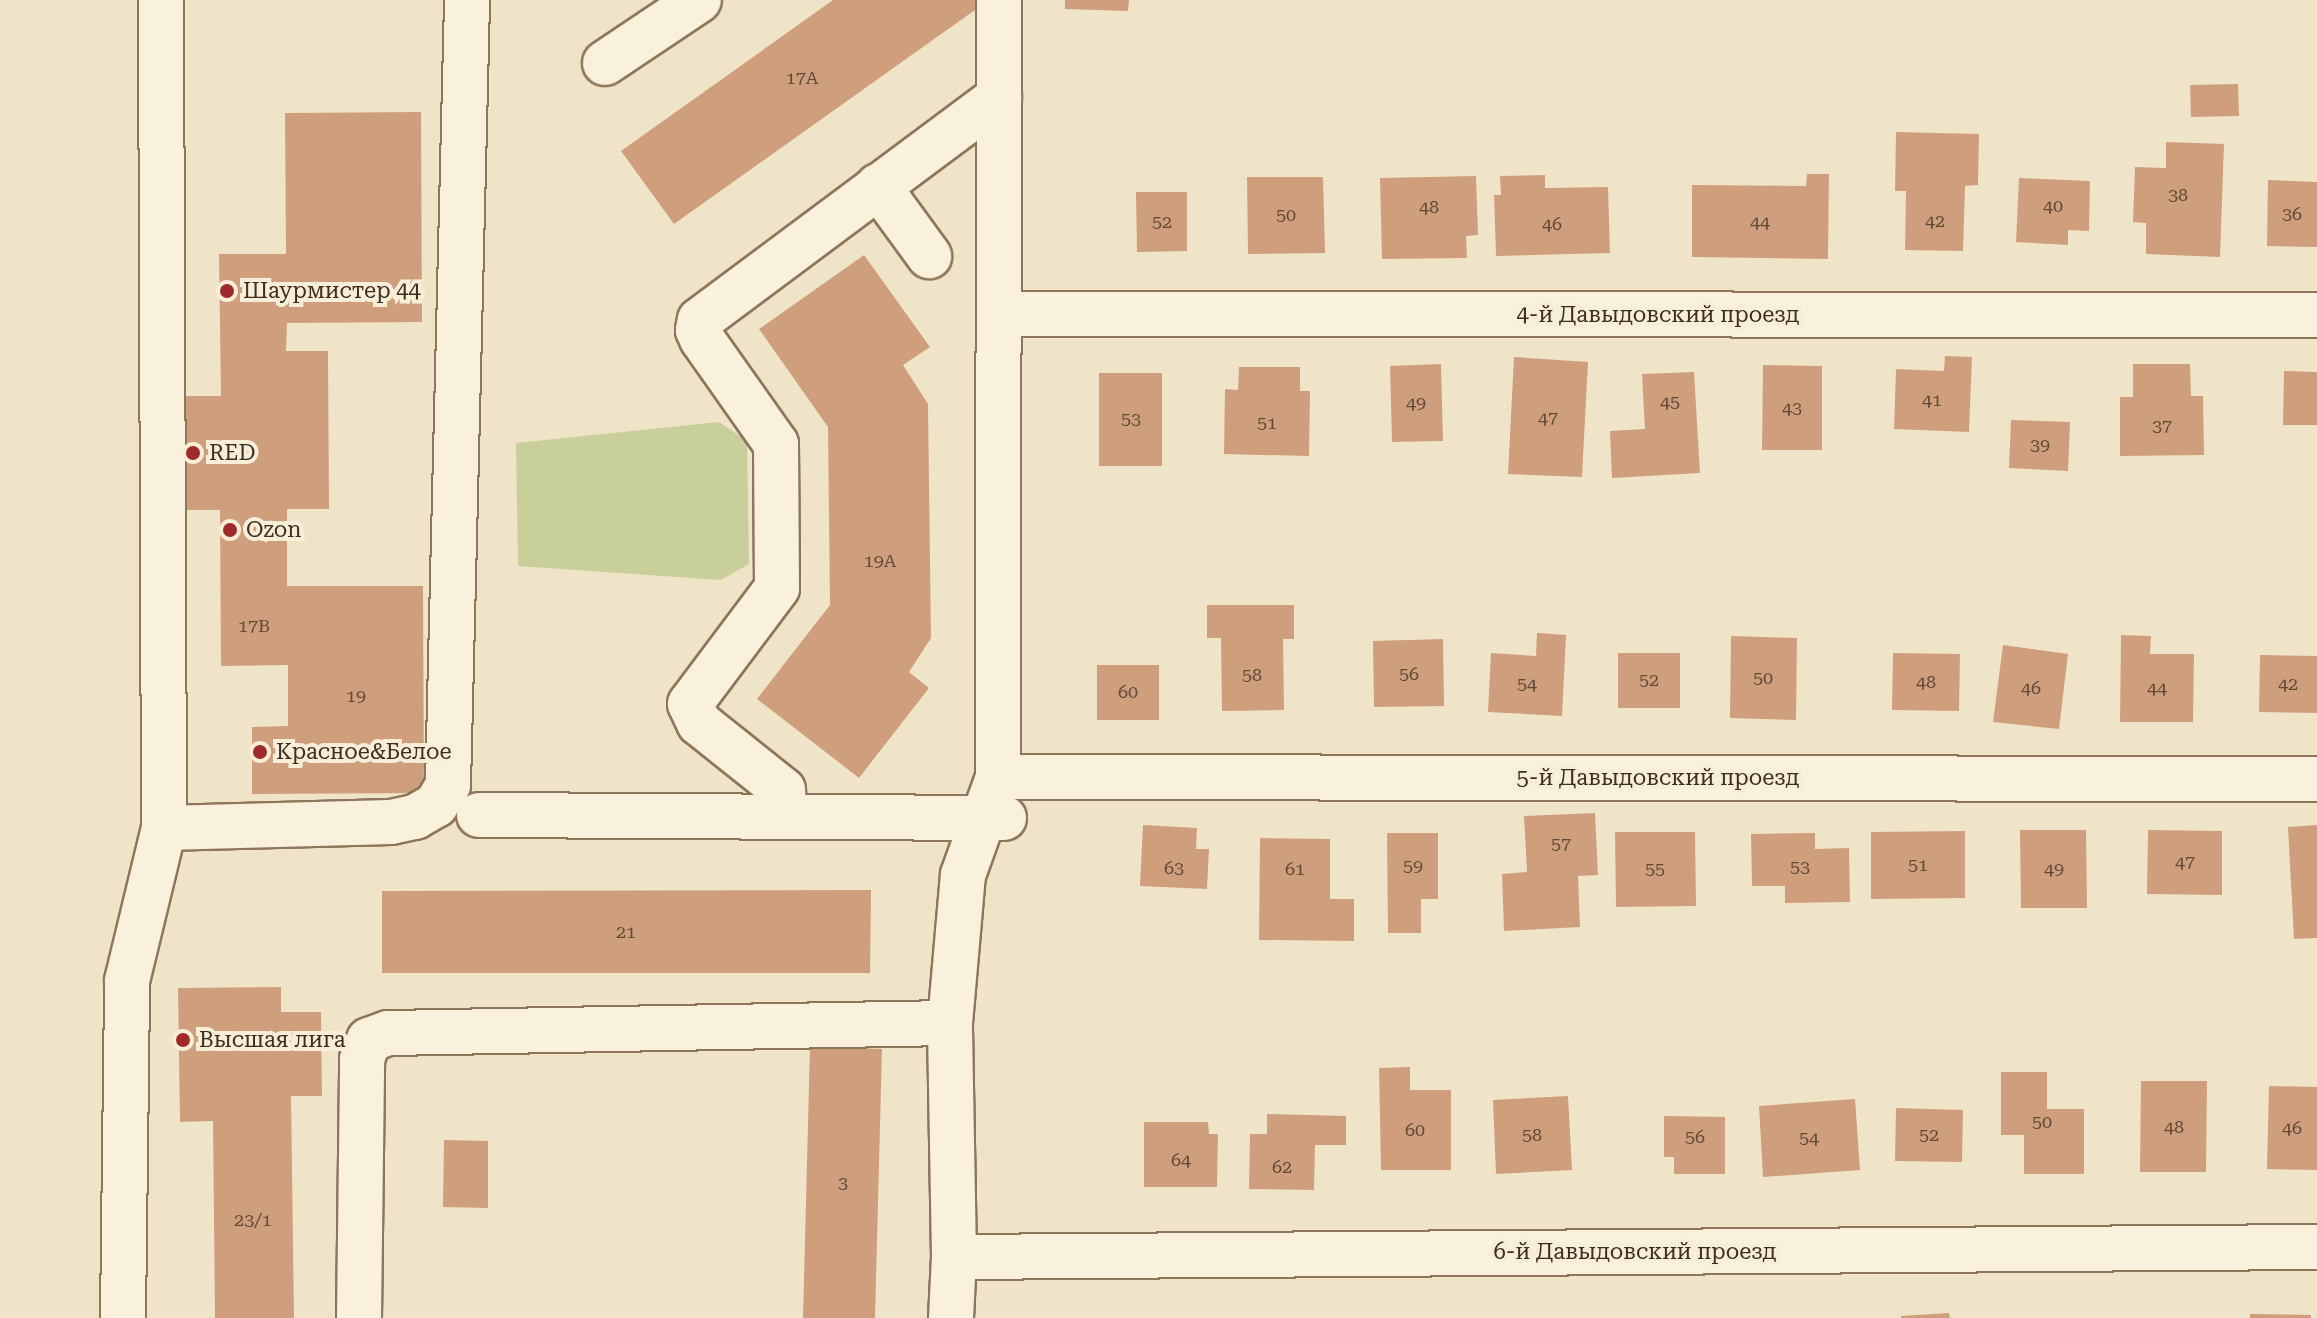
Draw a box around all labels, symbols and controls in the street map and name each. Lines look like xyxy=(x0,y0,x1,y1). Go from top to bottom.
house number: 17А xyxy=(786,67,818,89)
house number: 38 xyxy=(2168,184,2188,206)
house number: 40 xyxy=(2043,195,2063,217)
house number: 48 xyxy=(1419,196,1439,218)
house number: 36 xyxy=(2282,203,2302,225)
house number: 50 xyxy=(1276,204,1296,226)
house number: 42 xyxy=(1925,210,1945,232)
house number: 52 xyxy=(1152,211,1172,233)
house number: 44 xyxy=(1750,211,1770,233)
house number: 46 xyxy=(1542,213,1562,235)
place label: Шаурмистер 44 xyxy=(243,278,421,304)
marker: Шаурмистер 44 xyxy=(218,282,236,300)
street label: 4-й Давыдовский проезд xyxy=(1517,302,1799,328)
house number: 41 xyxy=(1922,389,1942,411)
house number: 45 xyxy=(1660,391,1680,413)
house number: 49 xyxy=(1406,392,1426,414)
house number: 43 xyxy=(1782,397,1802,419)
house number: 47 xyxy=(1538,407,1558,429)
house number: 53 xyxy=(1121,408,1141,430)
house number: 51 xyxy=(1257,412,1277,434)
house number: 37 xyxy=(2152,415,2172,437)
house number: 39 xyxy=(2030,434,2050,456)
place label: RED xyxy=(209,440,255,466)
marker: RED xyxy=(184,444,202,462)
place label: Ozon xyxy=(246,517,302,543)
marker: Ozon xyxy=(221,521,239,539)
house number: 19А xyxy=(864,550,896,572)
house number: 17В xyxy=(238,615,270,637)
house number: 56 xyxy=(1399,663,1419,685)
house number: 58 xyxy=(1242,664,1262,686)
house number: 50 xyxy=(1753,667,1773,689)
house number: 52 xyxy=(1639,669,1659,691)
house number: 48 xyxy=(1916,671,1936,693)
house number: 54 xyxy=(1517,673,1537,695)
house number: 42 xyxy=(2278,673,2298,695)
house number: 46 xyxy=(2021,677,2041,699)
house number: 44 xyxy=(2147,677,2167,699)
house number: 60 xyxy=(1118,681,1138,703)
house number: 19 xyxy=(346,685,366,707)
place label: Красное&Белое xyxy=(276,739,452,765)
marker: Красное&Белое xyxy=(251,743,269,761)
street label: 5-й Давыдовский проезд xyxy=(1517,765,1799,791)
house number: 57 xyxy=(1551,833,1571,855)
house number: 47 xyxy=(2175,851,2195,873)
house number: 51 xyxy=(1908,854,1928,876)
house number: 59 xyxy=(1403,855,1423,877)
house number: 53 xyxy=(1790,856,1810,878)
house number: 63 xyxy=(1164,857,1184,879)
house number: 61 xyxy=(1285,858,1305,880)
house number: 55 xyxy=(1645,858,1665,880)
house number: 49 xyxy=(2044,858,2064,880)
house number: 21 xyxy=(616,921,636,943)
place label: Высшая лига xyxy=(199,1027,346,1053)
marker: Высшая лига xyxy=(174,1031,192,1049)
house number: 50 xyxy=(2032,1111,2052,1133)
house number: 48 xyxy=(2164,1116,2184,1138)
house number: 46 xyxy=(2282,1117,2302,1139)
house number: 60 xyxy=(1405,1119,1425,1141)
house number: 58 xyxy=(1522,1124,1542,1146)
house number: 52 xyxy=(1919,1124,1939,1146)
house number: 56 xyxy=(1685,1126,1705,1148)
house number: 54 xyxy=(1799,1127,1819,1149)
house number: 64 xyxy=(1171,1149,1191,1171)
house number: 62 xyxy=(1272,1156,1292,1178)
house number: 3 xyxy=(838,1172,848,1194)
house number: 23/1 xyxy=(234,1209,272,1231)
street label: 6-й Давыдовский проезд xyxy=(1494,1239,1776,1265)

